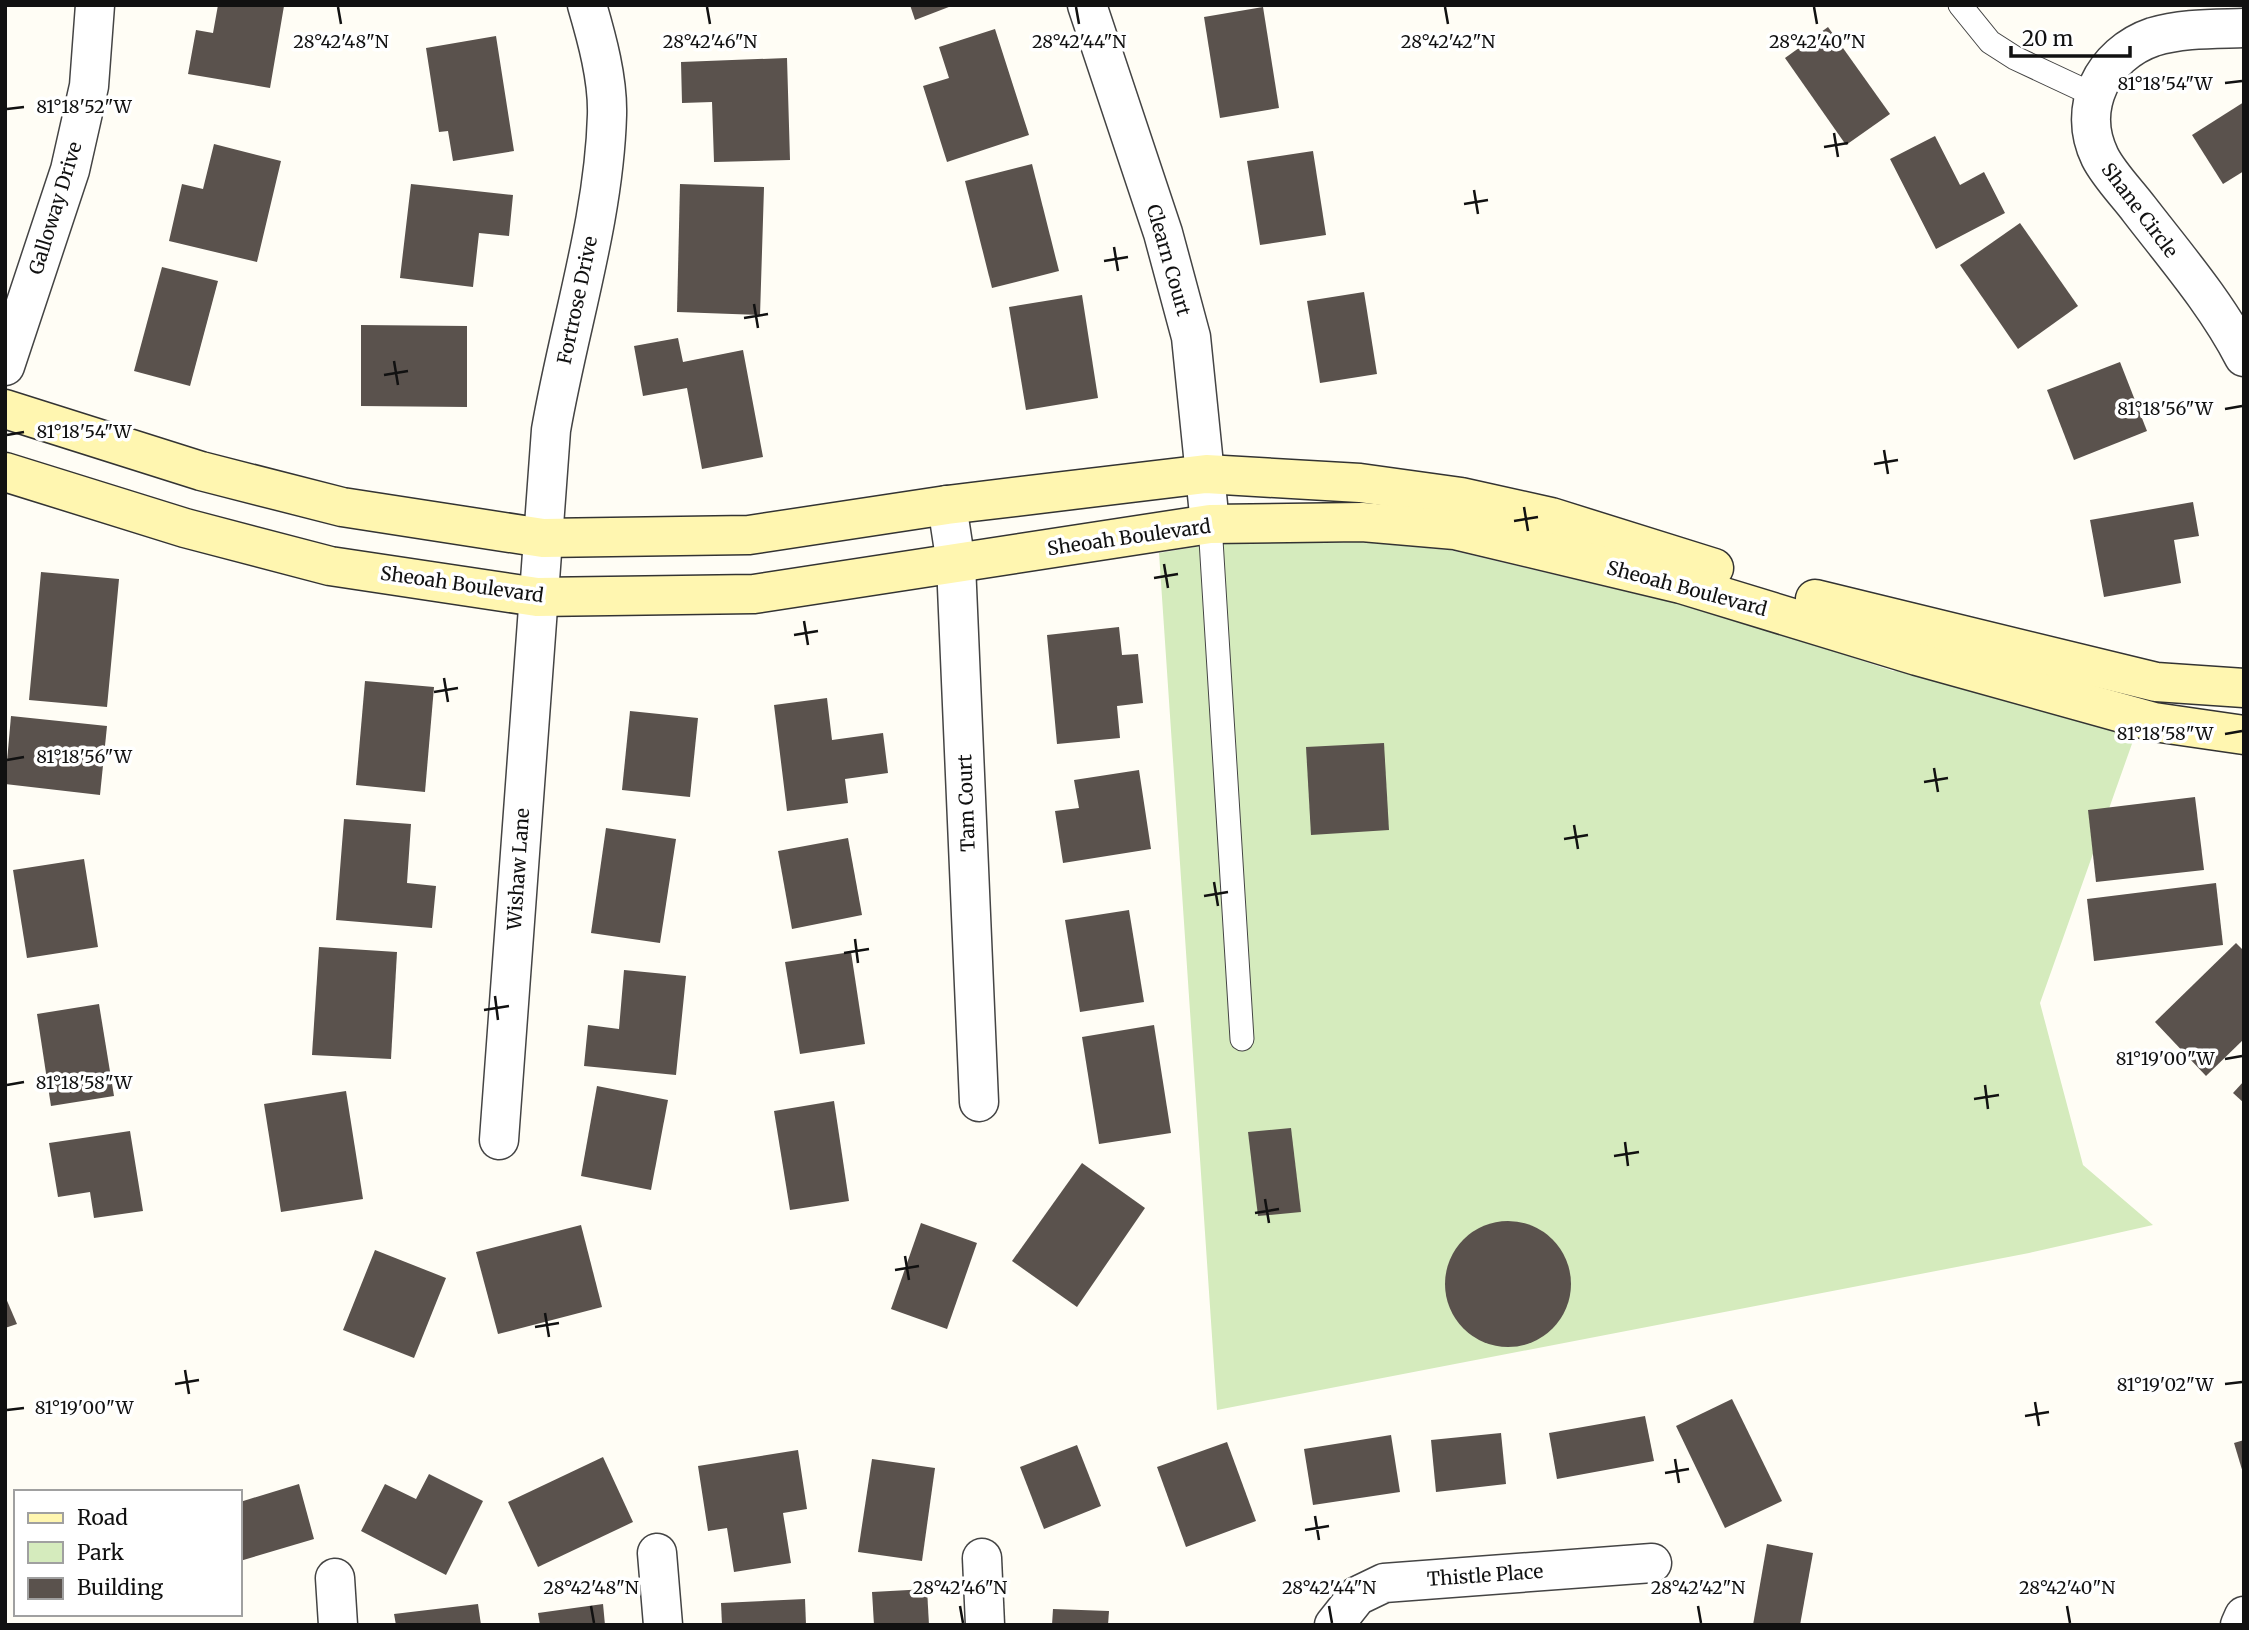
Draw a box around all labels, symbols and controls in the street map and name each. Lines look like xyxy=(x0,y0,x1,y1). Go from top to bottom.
scale bar xyxy=(2011,14,2130,58)
text: 20 m xyxy=(2022,25,2074,52)
text: 28°42'48"N xyxy=(293,30,389,53)
text: 28°42'46"N xyxy=(663,30,757,53)
text: 28°42'44"N xyxy=(1032,30,1126,53)
text: 28°42'42"N xyxy=(1401,30,1495,53)
text: 28°42'40"N xyxy=(1769,30,1865,53)
text: 81°18'54"W xyxy=(2117,72,2214,95)
text: 81°18'52"W xyxy=(36,95,133,118)
street label: Galloway Drive xyxy=(23,139,87,277)
street label: Shane Circle xyxy=(2097,158,2184,262)
street label: Clearn Court xyxy=(1142,201,1197,319)
street label: Fortrose Drive xyxy=(552,234,602,366)
text: 81°18'56"W xyxy=(2117,397,2214,420)
text: 81°18'54"W xyxy=(36,420,133,443)
street label: Sheoah Boulevard xyxy=(1046,514,1212,560)
street label: Sheoah Boulevard xyxy=(1604,555,1770,621)
street label: Sheoah Boulevard xyxy=(379,561,545,607)
text: 81°18'58"W xyxy=(2117,722,2214,745)
text: 81°18'56"W xyxy=(36,745,133,768)
street label: Tam Court xyxy=(952,753,980,852)
street label: Wishaw Lane xyxy=(502,807,534,932)
text: 81°19'00"W xyxy=(2116,1047,2215,1070)
text: 81°18'58"W xyxy=(36,1071,133,1094)
text: 81°19'02"W xyxy=(2117,1373,2214,1396)
text: 81°19'00"W xyxy=(35,1396,134,1419)
legend xyxy=(14,1490,242,1616)
text: Road xyxy=(77,1504,128,1531)
text: Park xyxy=(77,1539,124,1566)
street label: Thistle Place xyxy=(1426,1559,1544,1591)
text: Building xyxy=(77,1574,164,1601)
text: 28°42'48"N xyxy=(543,1576,639,1599)
text: 28°42'46"N xyxy=(913,1576,1007,1599)
text: 28°42'44"N xyxy=(1282,1576,1376,1599)
text: 28°42'42"N xyxy=(1651,1576,1745,1599)
text: 28°42'40"N xyxy=(2019,1576,2115,1599)

